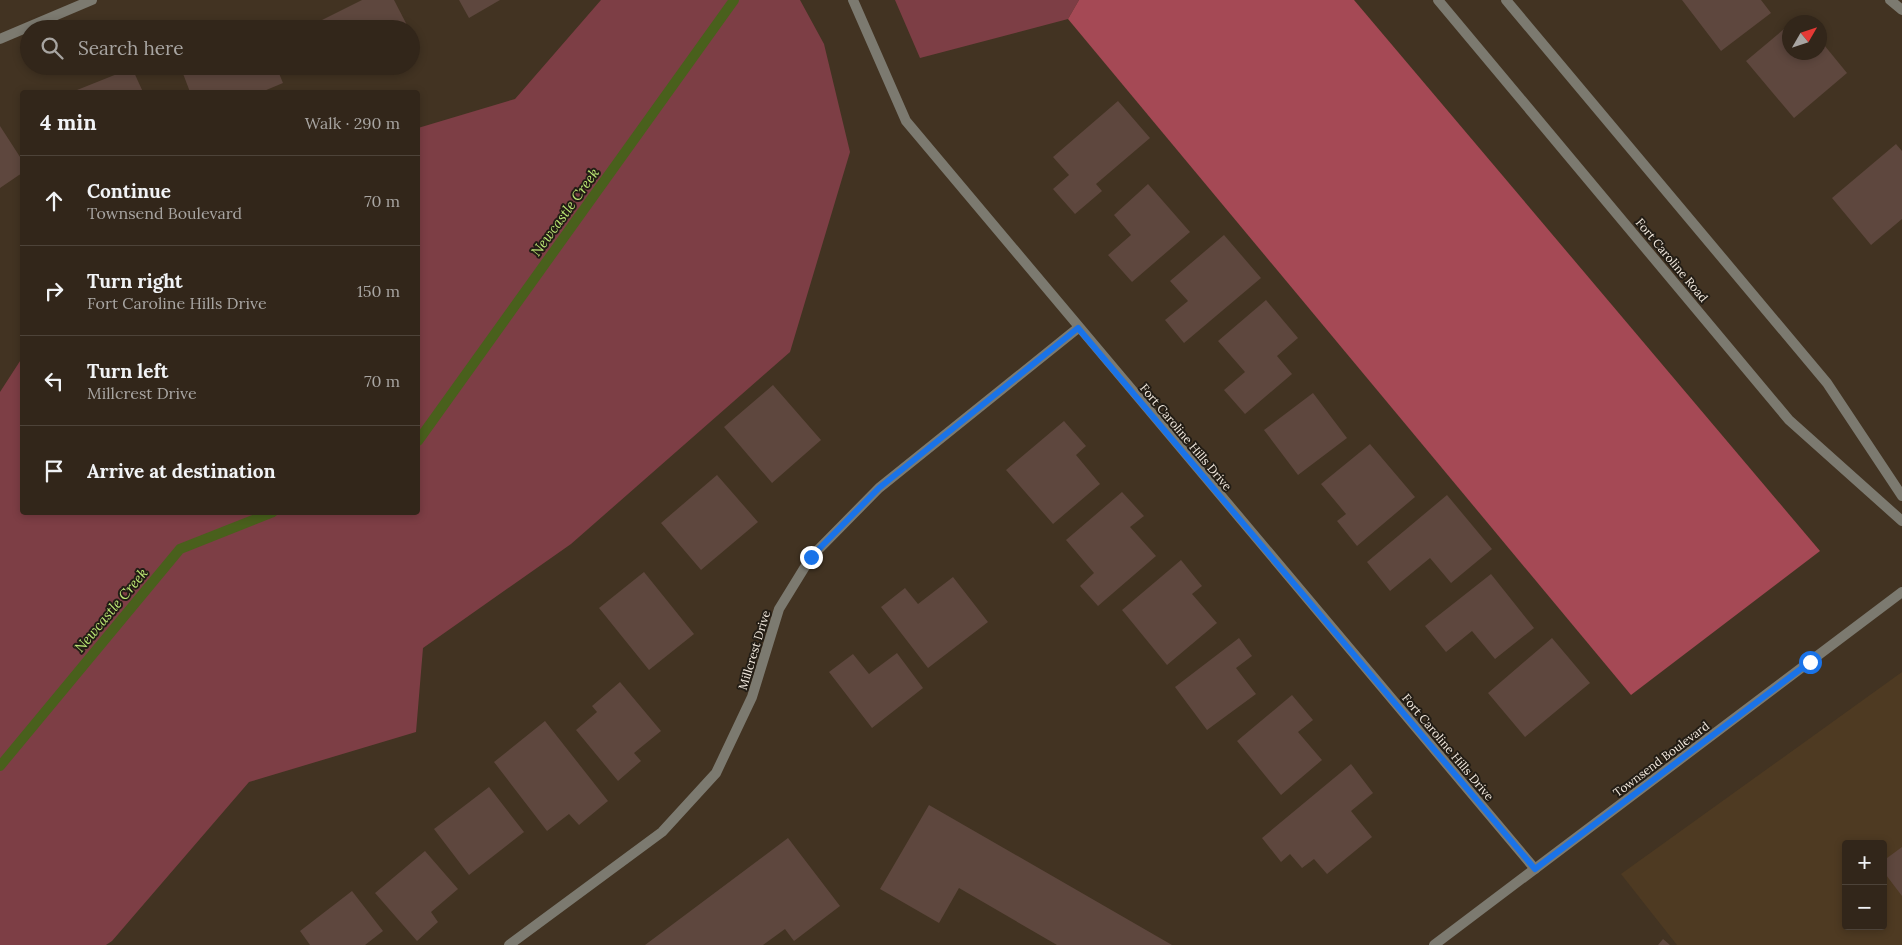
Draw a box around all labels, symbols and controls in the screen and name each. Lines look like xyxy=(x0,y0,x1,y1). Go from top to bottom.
north arrow xyxy=(1782,15,1827,60)
search box xyxy=(20,20,420,75)
icon: search xyxy=(38,34,66,62)
text: Search here xyxy=(78,36,184,60)
text: 4 min xyxy=(40,109,97,136)
text: Walk · 290 m xyxy=(305,113,400,133)
water label: Newcastle Creek xyxy=(527,164,603,260)
text: Continue xyxy=(87,179,171,203)
icon: ahead xyxy=(40,187,68,215)
text: 70 m xyxy=(364,191,400,211)
text: Townsend Boulevard xyxy=(87,203,242,223)
street label: Fort Caroline Road xyxy=(1633,215,1711,305)
text: Turn right xyxy=(87,269,183,293)
icon: right xyxy=(40,277,68,305)
text: 150 m xyxy=(357,281,400,301)
text: Fort Caroline Hills Drive xyxy=(87,293,267,313)
text: Turn left xyxy=(87,359,168,383)
icon: left xyxy=(40,367,68,395)
text: 70 m xyxy=(364,371,400,391)
street label: Fort Caroline Hills Drive xyxy=(1137,381,1235,494)
text: Millcrest Drive xyxy=(87,383,197,403)
icon: arrive xyxy=(40,457,68,485)
text: Arrive at destination xyxy=(87,459,276,483)
route end xyxy=(800,546,823,569)
water label: Newcastle Creek xyxy=(71,564,151,656)
street label: Millcrest Drive xyxy=(735,608,773,692)
route start xyxy=(1799,651,1822,674)
street label: Fort Caroline Hills Drive xyxy=(1399,691,1497,804)
street label: Townsend Boulevard xyxy=(1610,718,1712,800)
map controls xyxy=(1842,840,1887,930)
button: + xyxy=(1842,840,1887,885)
button: − xyxy=(1842,885,1887,930)

